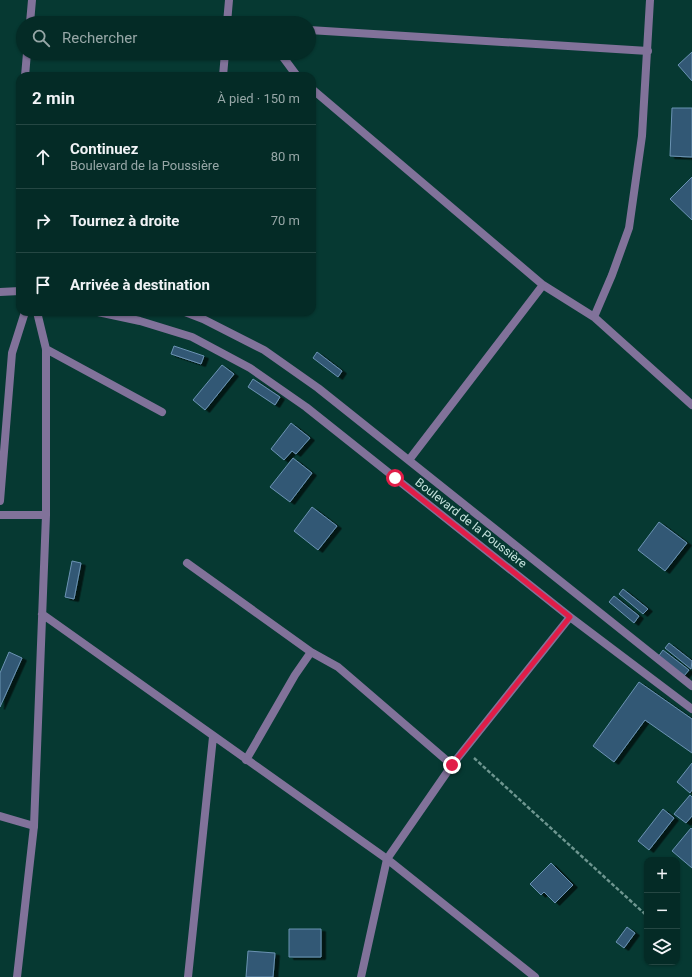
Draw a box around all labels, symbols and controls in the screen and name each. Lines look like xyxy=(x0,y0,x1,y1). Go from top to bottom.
search box xyxy=(16,16,316,60)
icon: search xyxy=(30,27,52,49)
text: Rechercher xyxy=(62,29,137,47)
text: 2 min xyxy=(32,88,75,108)
text: À pied · 150 m xyxy=(217,91,300,106)
text: Continuez xyxy=(70,140,138,158)
icon: ahead xyxy=(32,146,54,168)
text: 80 m xyxy=(271,149,300,164)
text: Boulevard de la Poussière xyxy=(70,158,219,173)
icon: right xyxy=(32,210,54,232)
text: Tournez à droite xyxy=(70,212,179,230)
text: 70 m xyxy=(271,213,300,228)
icon: arrive xyxy=(32,274,54,296)
text: Arrivée à destination xyxy=(70,276,210,294)
route start xyxy=(386,469,404,487)
street label: Boulevard de la Poussière xyxy=(412,475,530,571)
route end xyxy=(443,756,461,774)
map controls xyxy=(644,857,680,965)
button: + xyxy=(644,857,680,893)
button: − xyxy=(644,893,680,929)
button: layers xyxy=(644,929,680,965)

